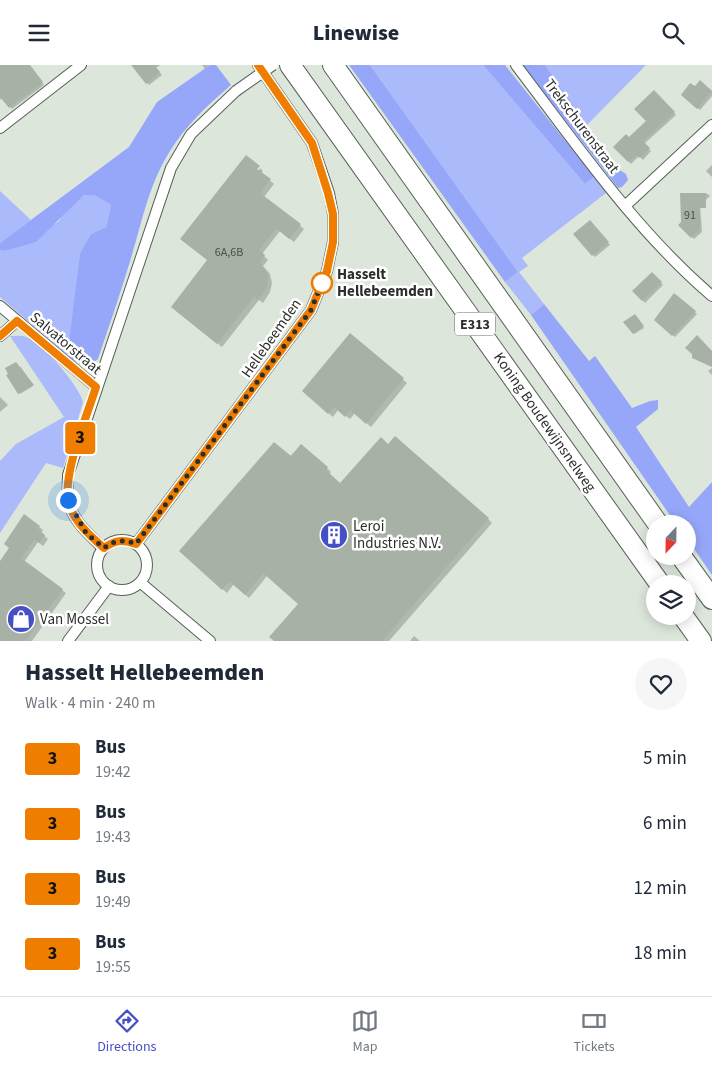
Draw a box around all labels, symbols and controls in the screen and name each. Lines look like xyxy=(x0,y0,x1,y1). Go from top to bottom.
text: Linewise xyxy=(313,17,399,49)
icon: menu xyxy=(25,19,53,47)
icon: search xyxy=(659,19,687,47)
street label: Trekschurenstraat xyxy=(539,75,624,178)
house number: 91 xyxy=(684,207,696,224)
house number: 6A,6B xyxy=(215,244,243,261)
place label: Hasselt Hellebeemden xyxy=(337,264,433,302)
marker: Hasselt Hellebeemden xyxy=(311,272,333,294)
street label: Hellebeemden xyxy=(236,295,306,382)
street label: Salvatorstraat xyxy=(25,307,106,380)
road number: E313 xyxy=(455,313,495,335)
street label: Koning Boudewijnsnelweg xyxy=(488,348,601,497)
line badge: 3 xyxy=(64,422,96,454)
text: 3 xyxy=(75,425,85,450)
your location xyxy=(56,488,81,513)
north arrow xyxy=(646,515,696,565)
map controls xyxy=(646,515,696,625)
place label: Leroi Industries N.V. xyxy=(353,516,441,554)
building icon: Leroi Industries N.V. xyxy=(319,520,349,550)
button: layers xyxy=(646,575,696,625)
shop icon: Van Mossel xyxy=(6,604,36,634)
place label: Van Mossel xyxy=(40,609,109,630)
text: Hasselt Hellebeemden xyxy=(25,655,264,690)
button: heart xyxy=(635,658,687,710)
text: Walk · 4 min · 240 m xyxy=(25,692,156,714)
text: Bus xyxy=(95,734,126,761)
text: 5 min xyxy=(643,745,687,772)
text: 3 xyxy=(48,746,57,771)
text: 19:42 xyxy=(95,761,131,783)
text: Bus xyxy=(95,799,126,826)
text: 6 min xyxy=(643,810,687,837)
text: 3 xyxy=(48,811,57,836)
text: 19:43 xyxy=(95,826,131,848)
text: Bus xyxy=(95,864,126,891)
text: 12 min xyxy=(633,875,687,902)
text: 3 xyxy=(48,876,57,901)
text: 19:49 xyxy=(95,891,131,913)
text: Bus xyxy=(95,929,126,956)
text: 18 min xyxy=(633,940,687,967)
text: 3 xyxy=(48,941,57,966)
text: 19:55 xyxy=(95,956,131,978)
tab: Directions xyxy=(97,1007,156,1057)
tab: Map xyxy=(351,1007,379,1057)
tab: Tickets xyxy=(573,1007,615,1057)

